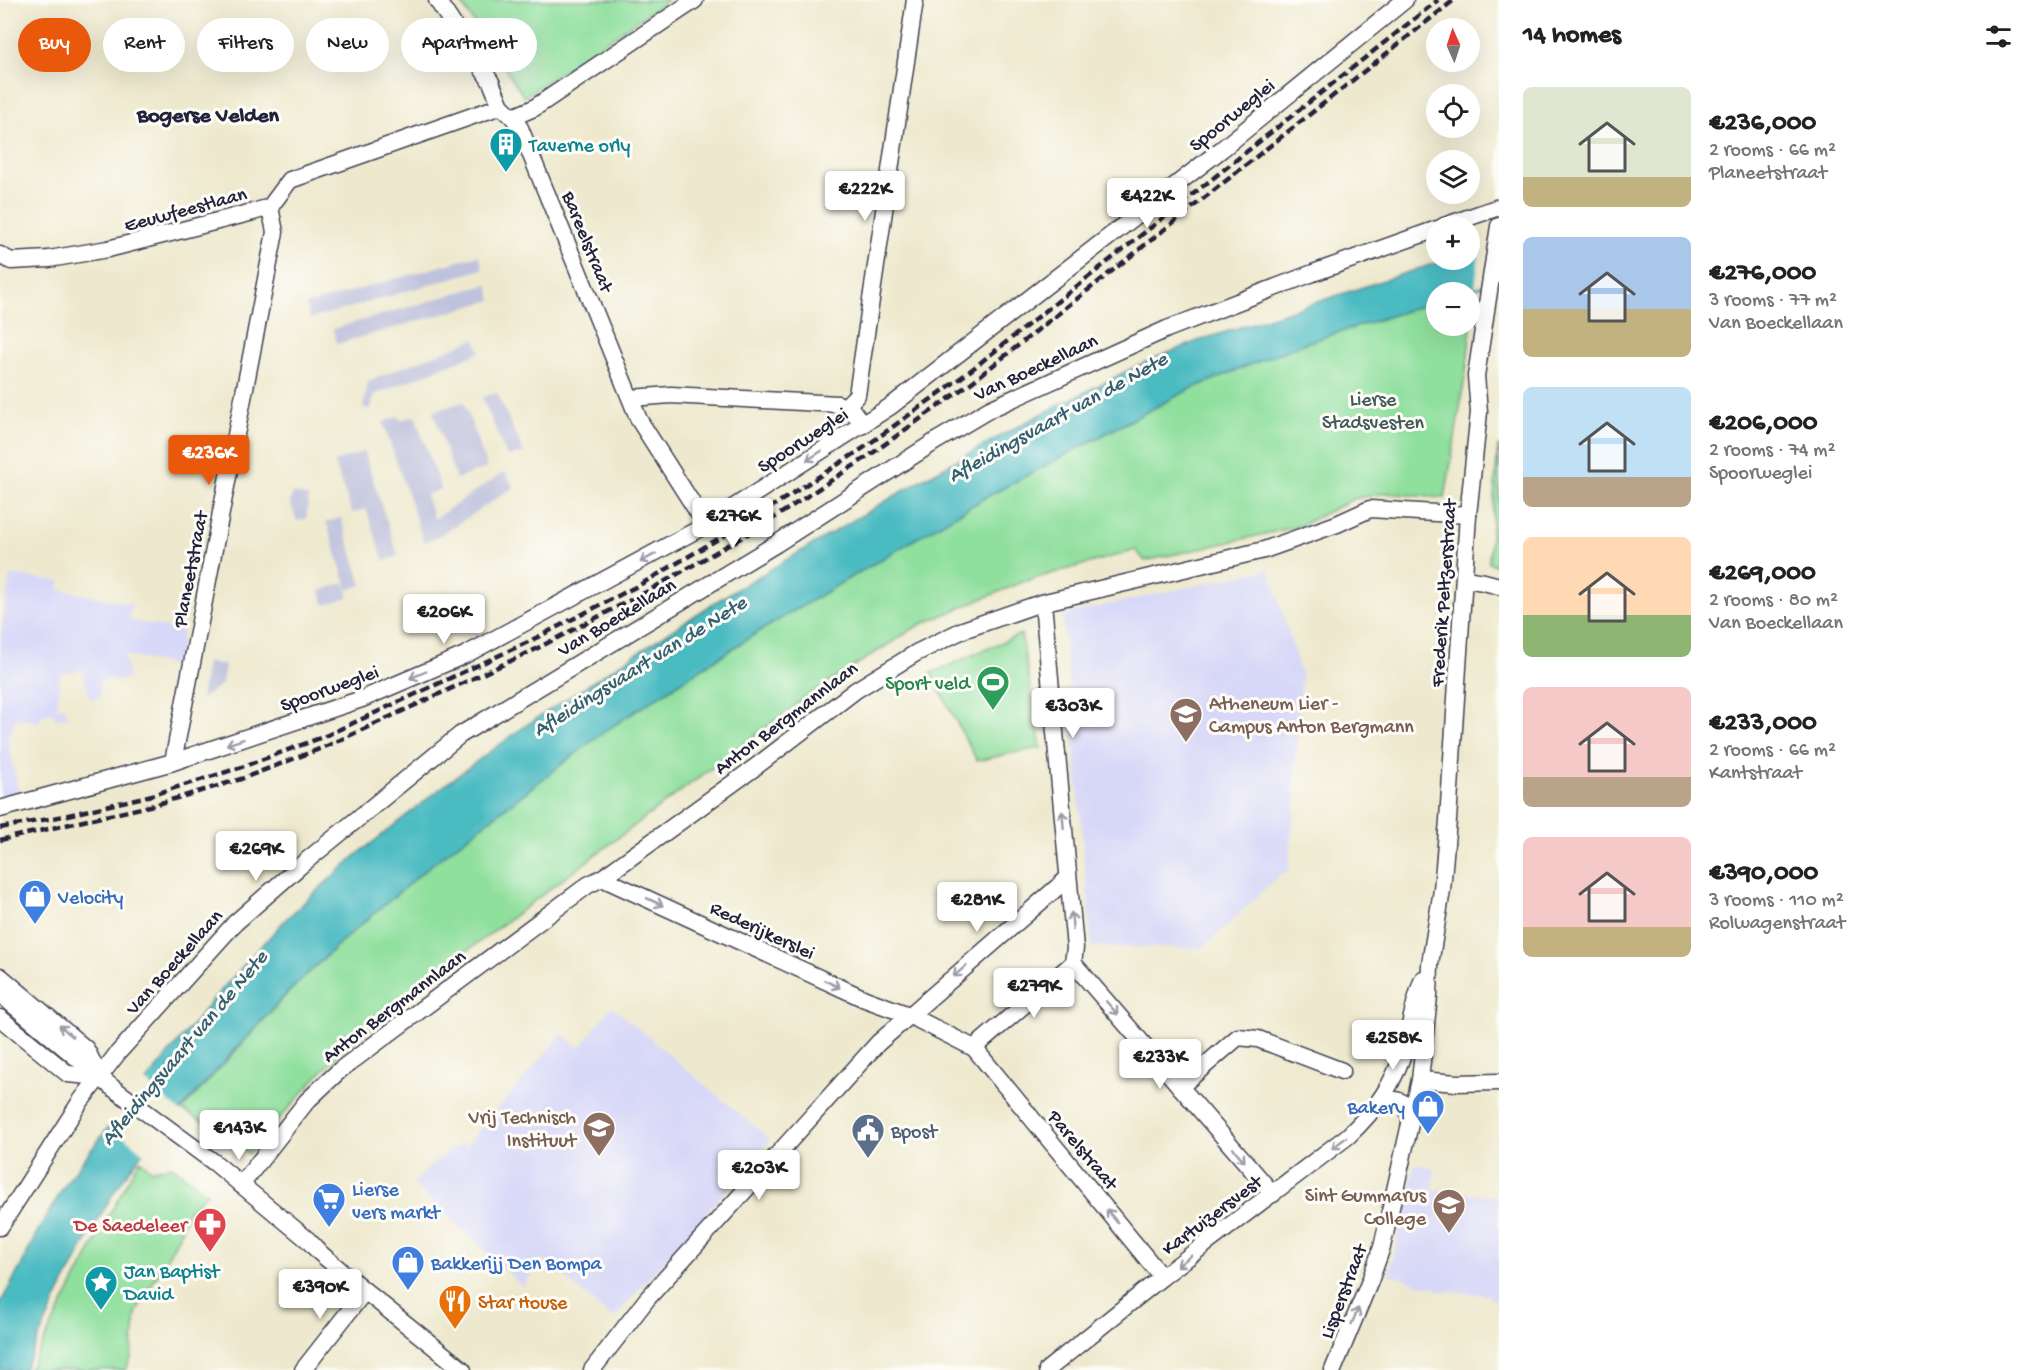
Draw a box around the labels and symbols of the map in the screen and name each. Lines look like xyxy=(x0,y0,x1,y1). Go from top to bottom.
north arrow xyxy=(1426,18,1480,72)
street label: Spoorweglei xyxy=(1186,75,1281,158)
district label: Bogerse Velden xyxy=(136,104,280,130)
building icon: Taverne orly xyxy=(488,126,524,173)
place label: Taverne orly xyxy=(528,136,630,159)
pin: €222K xyxy=(823,171,907,222)
pin: €422K xyxy=(1105,178,1189,229)
street label: Eeuwfeestlaan xyxy=(122,184,250,239)
street label: Bareelstraat xyxy=(555,188,617,298)
street label: Van Boeckellaan xyxy=(970,330,1102,408)
water label: Afleidingsvaart van de Nete xyxy=(945,348,1174,490)
park label: Lierse Stadsvesten xyxy=(1322,390,1425,436)
street label: Spoorweglei xyxy=(754,404,853,480)
pin: €236K xyxy=(167,435,251,486)
one-way arrow xyxy=(806,450,823,462)
street label: Frederik Peltzerstraat xyxy=(1427,497,1464,689)
pin: €276K xyxy=(691,498,775,549)
street label: Planeetstraat xyxy=(170,508,215,631)
one-way arrow xyxy=(639,552,656,564)
street label: Van Boeckellaan xyxy=(554,574,682,664)
water label: Afleidingsvaart van de Nete xyxy=(530,591,753,744)
pin: €206K xyxy=(402,594,486,645)
street label: Anton Bergmannlaan xyxy=(711,658,864,781)
street label: Spoorweglei xyxy=(278,662,383,719)
sports icon: Sport veld xyxy=(975,664,1011,711)
one-way arrow xyxy=(409,670,427,681)
place label: Sport veld xyxy=(885,674,972,697)
pin: €303K xyxy=(1031,688,1115,739)
place label: Atheneum Lier - Campus Anton Bergmann xyxy=(1209,694,1414,740)
school or university icon: Atheneum Lier - Campus Anton Bergmann xyxy=(1168,696,1204,743)
one-way arrow xyxy=(226,737,245,748)
one-way arrow xyxy=(1057,810,1068,830)
pin: €269K xyxy=(214,831,298,882)
shop icon: Velocity xyxy=(17,878,53,925)
pin: €281K xyxy=(935,882,1019,933)
place label: Velocity xyxy=(57,888,124,911)
one-way arrow xyxy=(646,897,664,909)
street label: Rederijkerslei xyxy=(706,898,818,966)
street label: Van Boeckellaan xyxy=(122,906,229,1022)
one-way arrow xyxy=(1066,911,1077,931)
water label: Afleidingsvaart van de Nete xyxy=(97,946,275,1152)
street label: Anton Bergmannlaan xyxy=(319,946,472,1069)
one-way arrow xyxy=(952,964,968,977)
pin: €279K xyxy=(992,968,1076,1019)
one-way arrow xyxy=(823,979,841,990)
one-way arrow xyxy=(1104,999,1118,1015)
pin: €258K xyxy=(1351,1020,1435,1071)
one-way arrow xyxy=(59,1024,74,1038)
pin: €233K xyxy=(1118,1039,1202,1090)
shop icon: Bakery xyxy=(1410,1088,1446,1135)
place label: Bakery xyxy=(1347,1098,1405,1121)
street label: Parelstraat xyxy=(1041,1106,1122,1197)
place label: Vrij Technisch Instituut xyxy=(468,1108,578,1154)
pin: €143K xyxy=(197,1110,281,1161)
school or university icon: Vrij Technisch Instituut xyxy=(581,1110,617,1157)
public building icon: Bpost xyxy=(850,1112,886,1159)
place label: Bpost xyxy=(890,1122,939,1145)
one-way arrow xyxy=(1332,1137,1348,1150)
one-way arrow xyxy=(1232,1147,1246,1162)
pin: €203K xyxy=(717,1150,801,1201)
street label: Kartuizersvest xyxy=(1159,1171,1269,1262)
place label: Lierse vers markt xyxy=(352,1180,442,1226)
supermarket icon: Lierse vers markt xyxy=(311,1181,347,1228)
place label: Sint Gummarus College xyxy=(1305,1186,1427,1232)
school or university icon: Sint Gummarus College xyxy=(1431,1187,1467,1234)
pharmacy icon: De Saedeleer xyxy=(192,1206,228,1253)
one-way arrow xyxy=(1105,1209,1119,1224)
place label: De Saedeleer xyxy=(72,1216,189,1239)
street label: Lisperstraat xyxy=(1317,1240,1374,1343)
shop icon: Bakkerijj Den Bompa xyxy=(390,1244,426,1291)
place label: Bakkerijj Den Bompa xyxy=(430,1254,603,1277)
one-way arrow xyxy=(1176,1254,1192,1267)
place label: Jan Baptist David xyxy=(122,1262,221,1308)
place icon: Jan Baptist David xyxy=(83,1264,119,1311)
pin: €390K xyxy=(278,1269,362,1320)
restaurant icon: Star House xyxy=(437,1283,473,1330)
place label: Star House xyxy=(478,1293,568,1316)
one-way arrow xyxy=(1350,1307,1361,1326)

